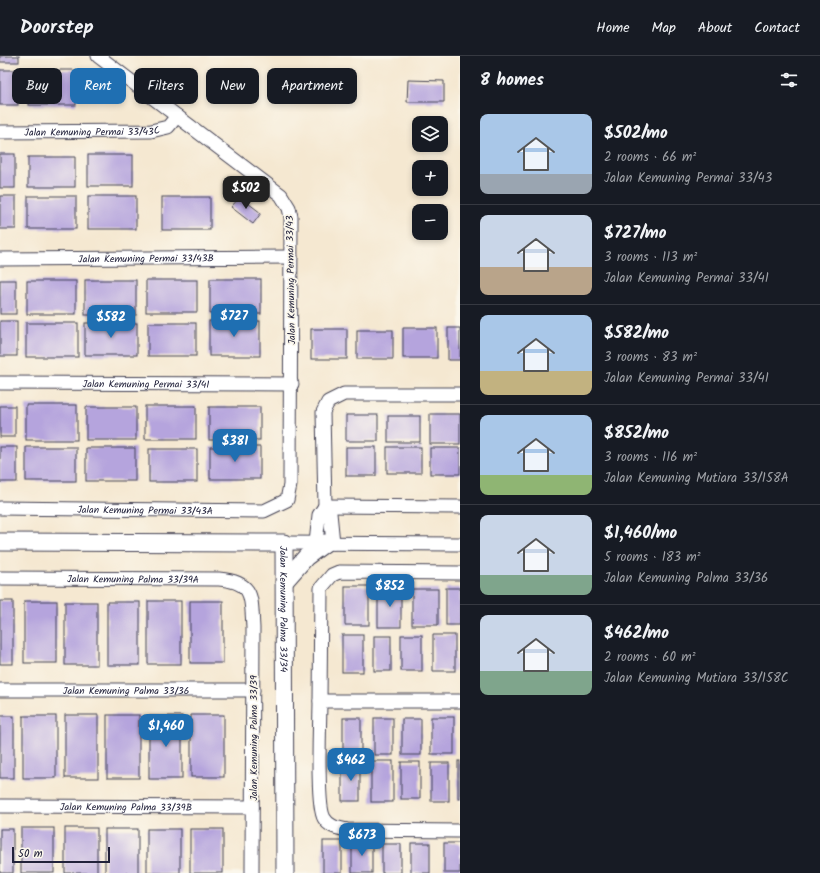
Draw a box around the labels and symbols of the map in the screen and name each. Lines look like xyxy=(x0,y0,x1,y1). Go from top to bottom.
street label: Jalan Kemuning Permai 33/43C xyxy=(24,122,162,141)
pin: $502 xyxy=(222,176,270,210)
street label: Jalan Kemuning Permai 33/43 xyxy=(282,215,300,345)
street label: Jalan Kemuning Permai 33/43B xyxy=(78,251,214,267)
pin: $727 xyxy=(210,304,258,338)
pin: $582 xyxy=(87,305,135,339)
street label: Jalan Kemuning Permai 33/41 xyxy=(83,376,209,393)
pin: $381 xyxy=(211,429,259,463)
street label: Jalan Kemuning Permai 33/43A xyxy=(77,502,213,519)
street label: Jalan Kemuning Palma 33/34 xyxy=(275,546,291,673)
street label: Jalan Kemuning Palma 33/39A xyxy=(67,571,199,588)
pin: $852 xyxy=(366,574,414,608)
street label: Jalan Kemuning Palma 33/39 xyxy=(246,675,262,801)
street label: Jalan Kemuning Palma 33/36 xyxy=(63,683,189,699)
pin: $1,460 xyxy=(133,714,199,748)
pin: $462 xyxy=(327,748,375,782)
street label: Jalan Kemuning Palma 33/39B xyxy=(60,799,192,816)
pin: $673 xyxy=(338,823,386,857)
scale bar xyxy=(12,845,110,864)

